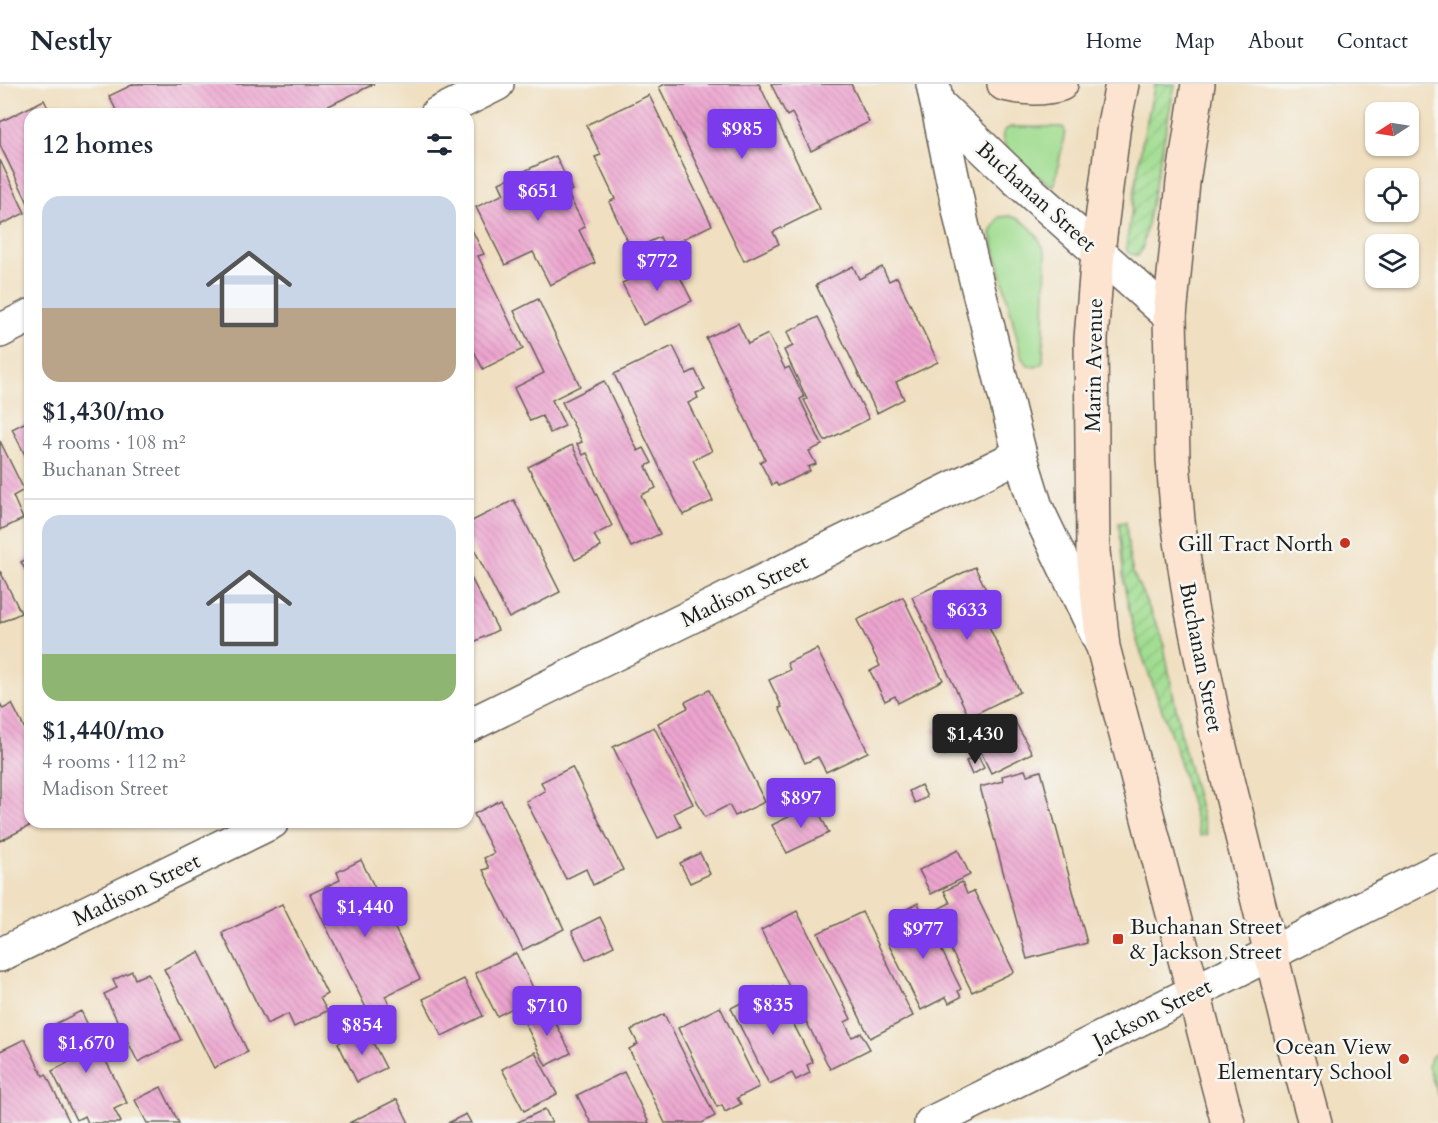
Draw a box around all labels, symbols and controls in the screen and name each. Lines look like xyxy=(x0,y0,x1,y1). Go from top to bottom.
text: Nestly xyxy=(30,22,113,60)
text: Home xyxy=(1086,27,1142,56)
text: Map xyxy=(1175,27,1215,56)
text: About xyxy=(1248,27,1304,56)
text: Contact xyxy=(1337,27,1408,56)
north arrow xyxy=(1365,102,1419,156)
map controls xyxy=(1365,102,1419,288)
pin: $985 xyxy=(706,109,778,160)
text: $985 xyxy=(722,115,762,142)
text: 12 homes xyxy=(42,127,153,162)
icon: filters xyxy=(423,128,456,161)
street label: Buchanan Street xyxy=(970,135,1103,259)
button: locate xyxy=(1365,168,1419,222)
pin: $651 xyxy=(502,171,574,222)
text: $651 xyxy=(518,177,558,204)
button: layers xyxy=(1365,234,1419,288)
icon: home xyxy=(195,235,303,343)
pin: $772 xyxy=(621,241,693,292)
text: $772 xyxy=(637,247,677,274)
street label: Marin Avenue xyxy=(1078,298,1110,432)
text: $1,430/mo xyxy=(42,394,165,429)
text: 4 rooms · 108 m² xyxy=(42,429,186,456)
text: Buchanan Street xyxy=(42,456,180,483)
place label: Gill Tract North xyxy=(1178,529,1333,559)
marker: Gill Tract North xyxy=(1338,536,1352,550)
street label: Madison Street xyxy=(676,547,813,635)
icon: home xyxy=(195,554,303,662)
street label: Buchanan Street xyxy=(1172,580,1230,735)
pin: $633 xyxy=(931,590,1003,641)
text: $633 xyxy=(947,596,987,623)
text: $1,440/mo xyxy=(42,713,165,748)
pin: $1,430 xyxy=(926,714,1024,765)
text: $1,430 xyxy=(946,720,1004,747)
text: 4 rooms · 112 m² xyxy=(42,748,186,775)
text: Madison Street xyxy=(42,775,168,802)
pin: $897 xyxy=(765,778,837,829)
text: $897 xyxy=(781,784,821,811)
street label: Madison Street xyxy=(68,846,205,934)
pin: $1,440 xyxy=(316,887,414,938)
text: $1,440 xyxy=(336,893,394,920)
pin: $977 xyxy=(887,909,959,960)
place label: Buchanan Street & Jackson Street xyxy=(1130,912,1282,967)
text: $977 xyxy=(903,915,943,942)
marker: Buchanan Street & Jackson Street xyxy=(1111,932,1125,946)
street label: Jackson Street xyxy=(1085,971,1217,1058)
pin: $835 xyxy=(737,985,809,1036)
pin: $710 xyxy=(511,986,583,1037)
text: $835 xyxy=(753,991,793,1018)
text: $710 xyxy=(527,992,567,1019)
pin: $854 xyxy=(326,1005,398,1056)
text: $854 xyxy=(342,1011,382,1038)
pin: $1,670 xyxy=(37,1023,135,1074)
text: $1,670 xyxy=(57,1029,115,1056)
place label: Ocean View Elementary School xyxy=(1217,1032,1392,1087)
marker: Ocean View Elementary School xyxy=(1397,1052,1411,1066)

